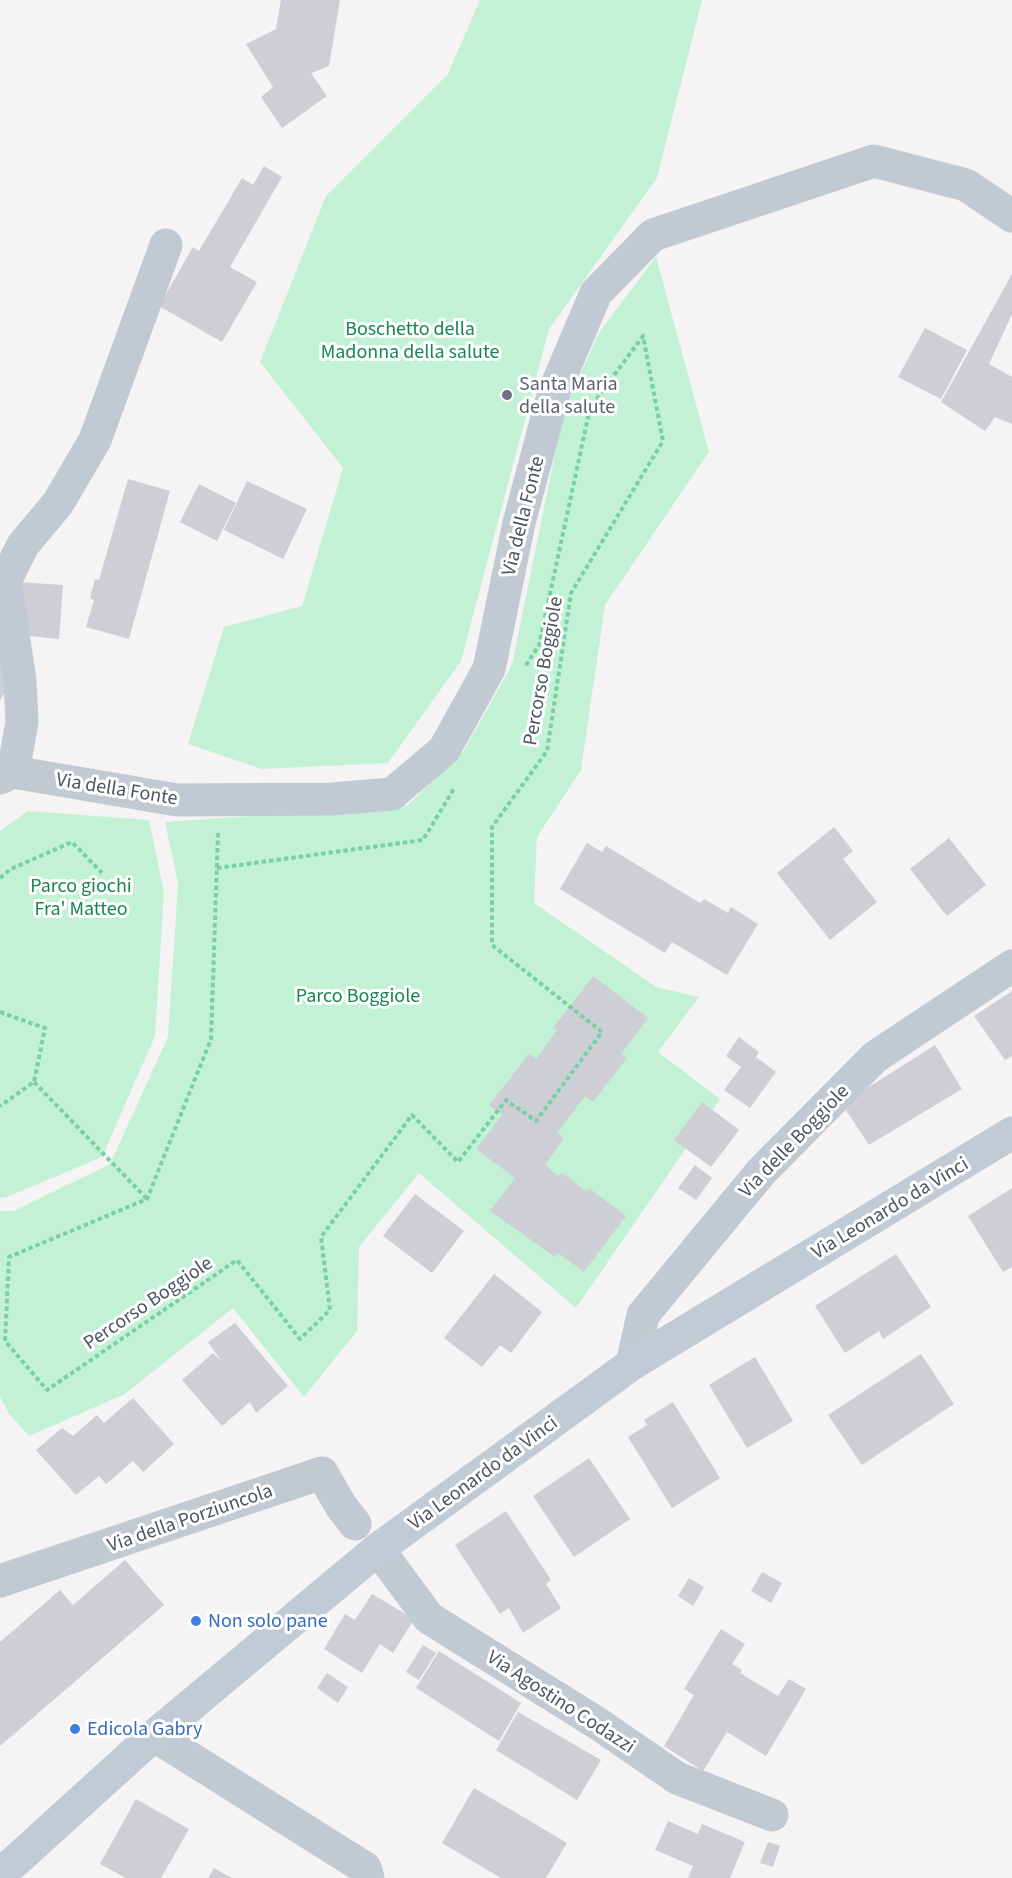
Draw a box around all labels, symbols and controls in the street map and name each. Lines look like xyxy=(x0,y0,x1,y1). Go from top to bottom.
park label: Boschetto della Madonna della salute xyxy=(321,315,499,366)
place label: Santa Maria della salute xyxy=(519,370,618,421)
marker: Santa Maria della salute xyxy=(500,388,514,402)
street label: Via della Fonte xyxy=(495,453,551,579)
street label: Percorso Boggiole xyxy=(516,594,570,748)
street label: Via della Fonte xyxy=(54,766,180,812)
park label: Parco giochi Fra' Matteo xyxy=(30,872,132,923)
park label: Parco Boggiole xyxy=(296,982,420,1010)
street label: Via delle Boggiole xyxy=(733,1078,856,1204)
street label: Via Leonardo da Vinci xyxy=(806,1150,974,1266)
street label: Percorso Boggiole xyxy=(78,1249,218,1357)
street label: Via Leonardo da Vinci xyxy=(403,1409,563,1537)
street label: Via della Porziuncola xyxy=(104,1477,276,1559)
place label: Non solo pane xyxy=(208,1607,328,1635)
marker: Non solo pane xyxy=(189,1614,203,1628)
street label: Via Agostino Codazzi xyxy=(481,1644,641,1760)
place label: Edicola Gabry xyxy=(87,1715,203,1743)
marker: Edicola Gabry xyxy=(68,1722,82,1736)

